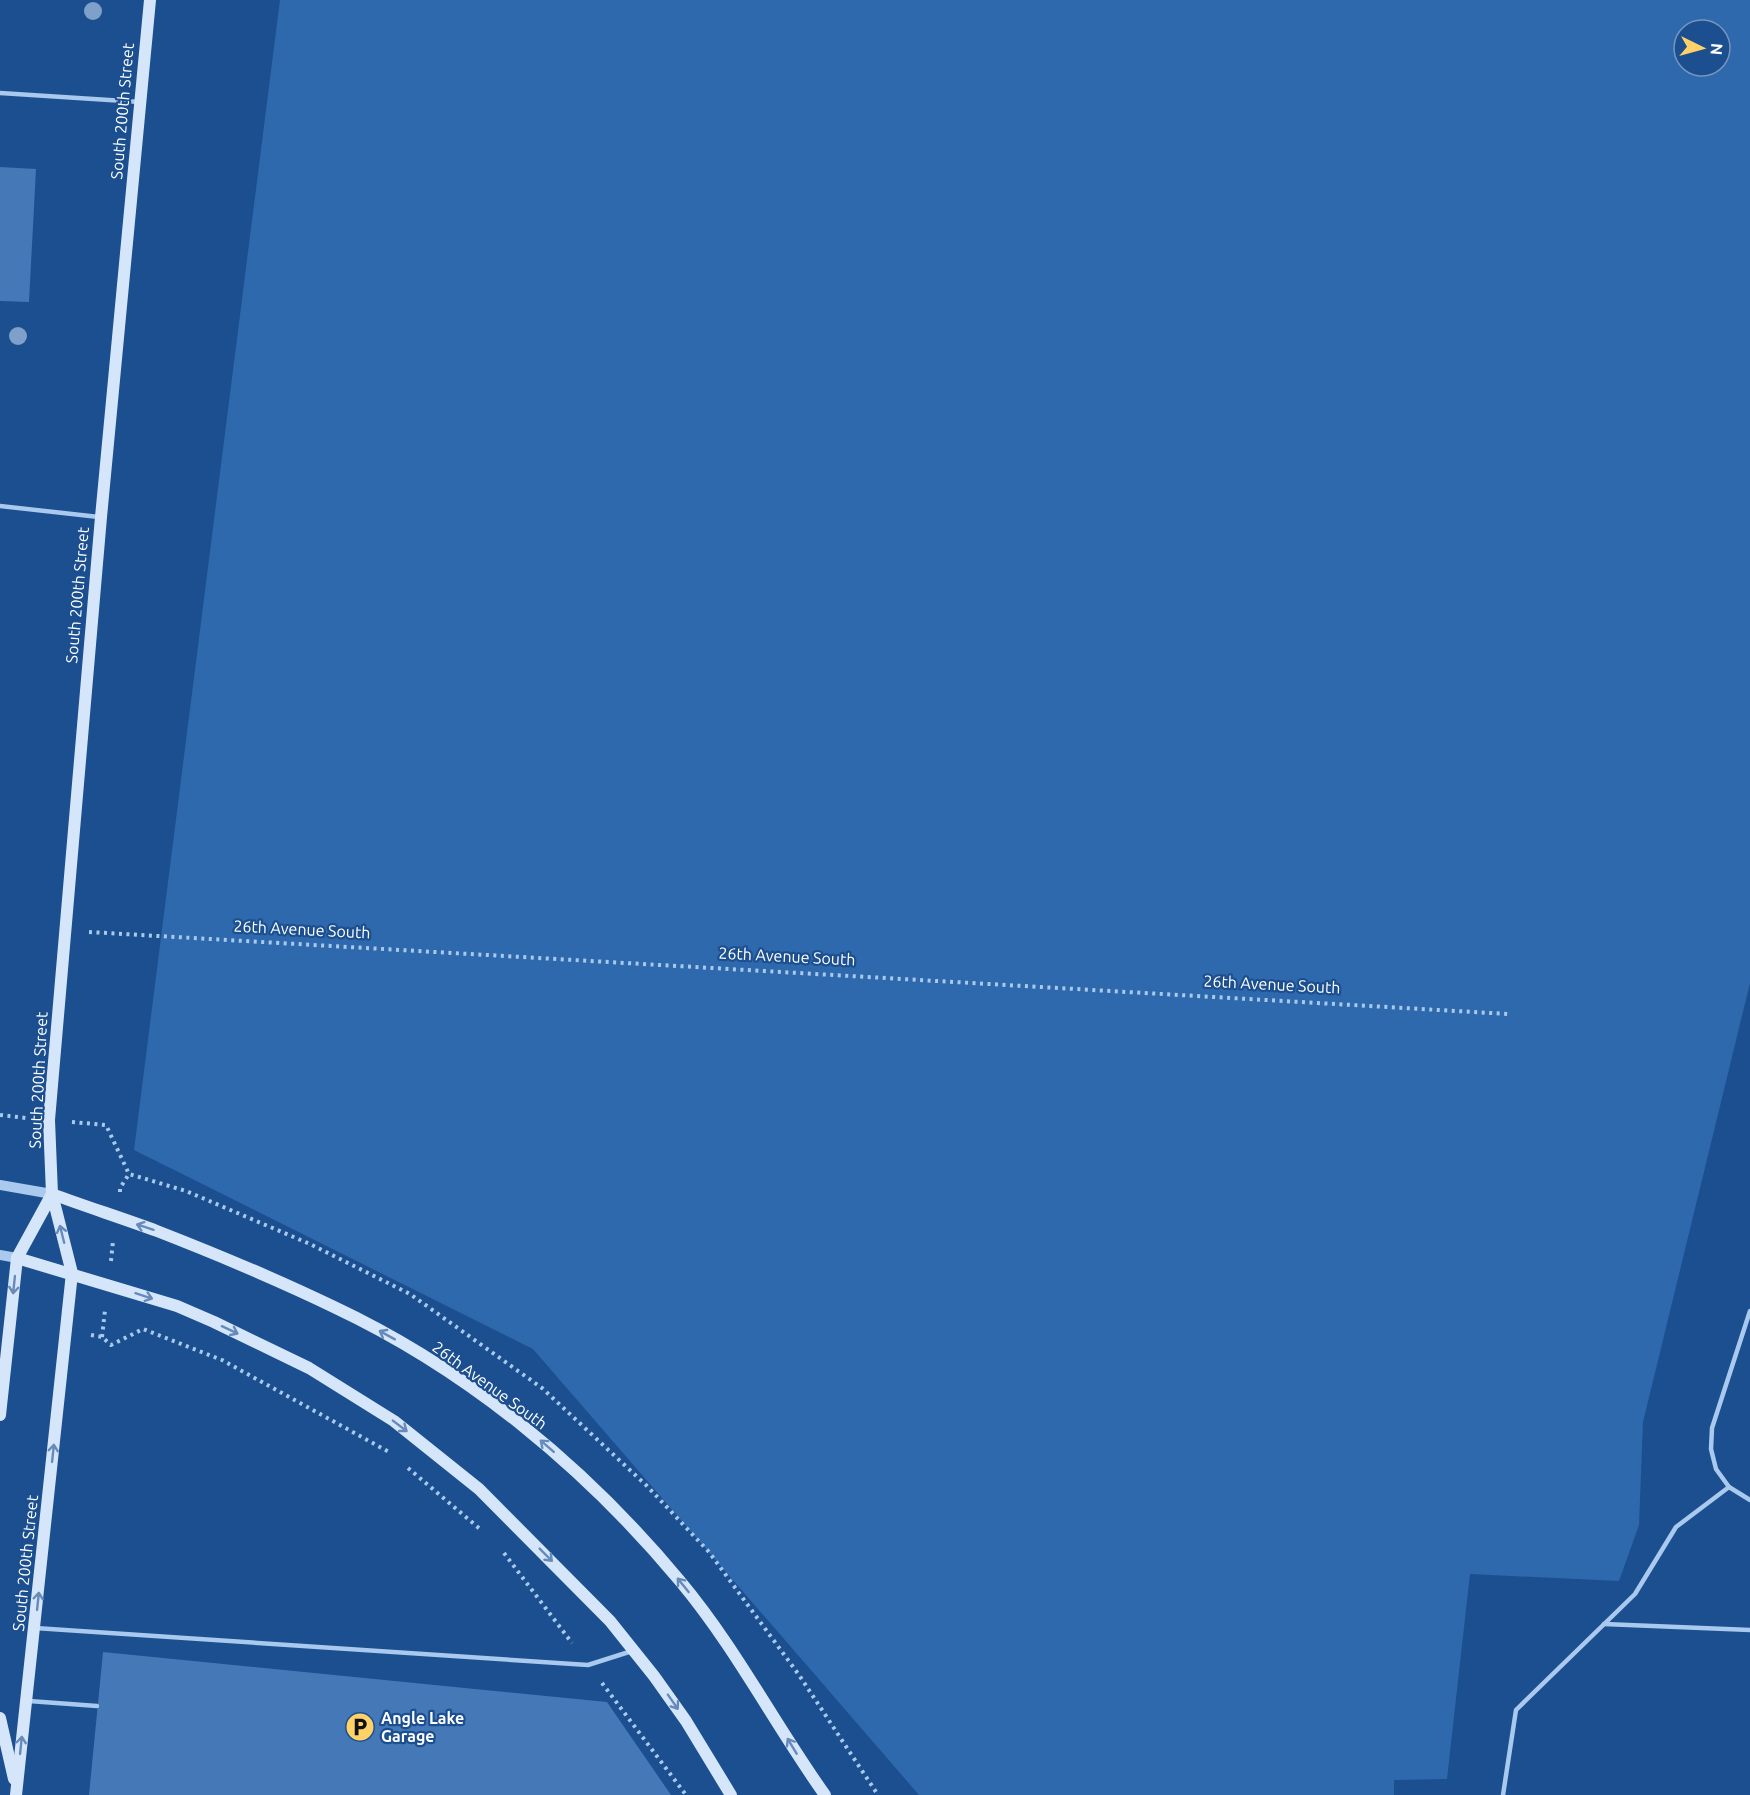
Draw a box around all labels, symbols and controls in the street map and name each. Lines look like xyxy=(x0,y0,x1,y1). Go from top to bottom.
north arrow xyxy=(1672,18,1732,78)
street label: South 200th Street xyxy=(107,41,137,180)
text: N xyxy=(1707,43,1726,56)
street label: South 200th Street xyxy=(62,525,92,664)
street label: 26th Avenue South xyxy=(233,916,371,942)
street label: 26th Avenue South xyxy=(718,943,856,969)
street label: 26th Avenue South xyxy=(1203,971,1341,997)
street label: South 200th Street xyxy=(25,1011,51,1149)
one-way arrow xyxy=(136,1221,155,1232)
one-way arrow xyxy=(55,1224,67,1243)
one-way arrow xyxy=(8,1274,19,1294)
one-way arrow xyxy=(134,1291,153,1302)
one-way arrow xyxy=(221,1324,239,1336)
one-way arrow xyxy=(379,1329,396,1341)
street label: 26th Avenue South xyxy=(429,1337,551,1433)
one-way arrow xyxy=(391,1420,407,1432)
one-way arrow xyxy=(539,1439,554,1453)
one-way arrow xyxy=(48,1444,59,1464)
street label: South 200th Street xyxy=(9,1493,41,1632)
one-way arrow xyxy=(538,1548,553,1562)
one-way arrow xyxy=(677,1577,690,1593)
one-way arrow xyxy=(32,1592,43,1612)
one-way arrow xyxy=(667,1694,679,1710)
place label: Angle Lake Garage xyxy=(381,1709,464,1745)
parking icon: Angle Lake Garage xyxy=(344,1711,376,1743)
one-way arrow xyxy=(16,1735,27,1755)
one-way arrow xyxy=(786,1738,798,1755)

